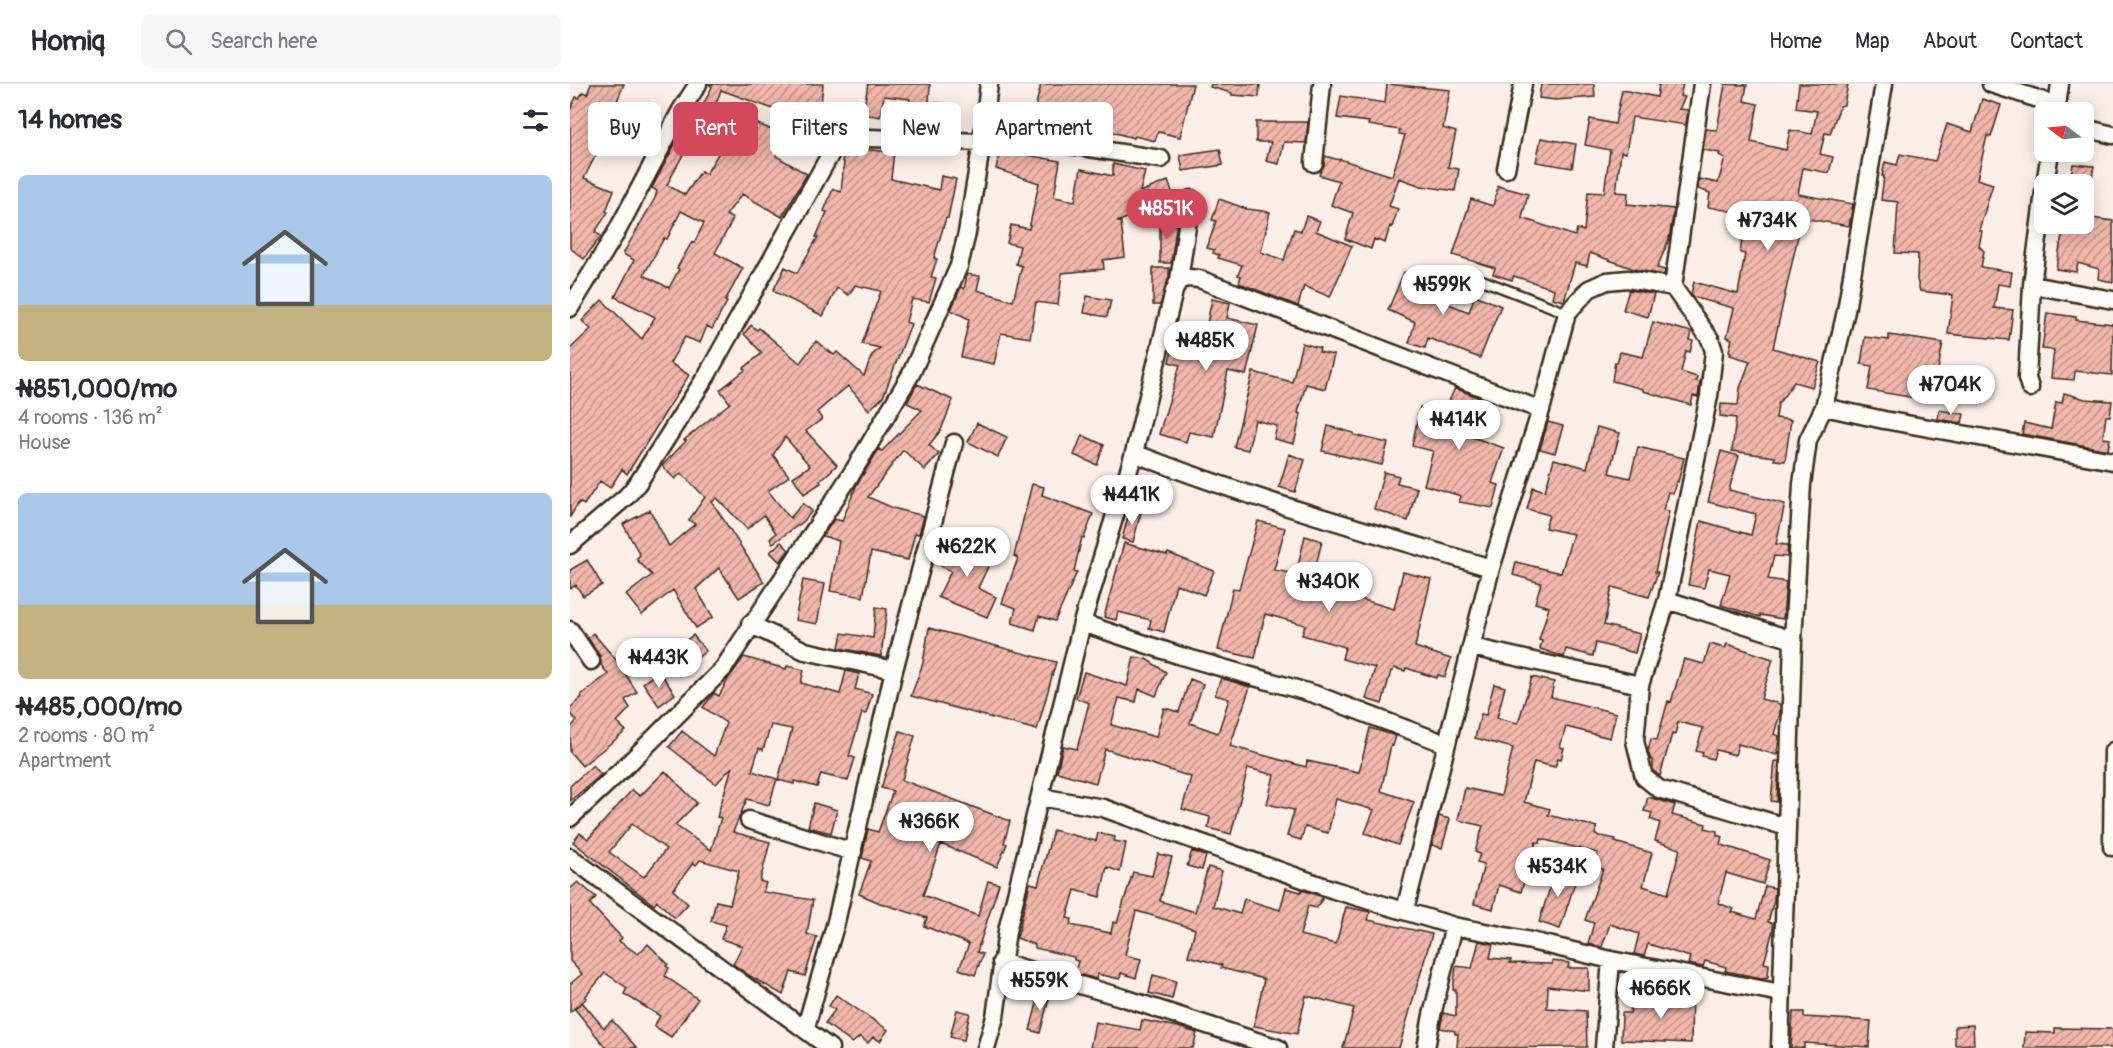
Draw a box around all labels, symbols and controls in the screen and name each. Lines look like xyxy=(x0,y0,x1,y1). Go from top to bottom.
search box xyxy=(141,14,561,68)
text: Homiq xyxy=(30,24,105,59)
icon: search xyxy=(162,25,195,58)
text: Search here xyxy=(210,27,317,55)
text: Home xyxy=(1769,28,1822,55)
text: Map xyxy=(1855,28,1890,55)
text: About xyxy=(1923,28,1977,55)
text: Contact xyxy=(2010,28,2083,55)
chip: Buy xyxy=(588,102,661,156)
chip: Rent xyxy=(673,102,758,156)
chip: Filters xyxy=(770,102,869,156)
chip: New xyxy=(881,102,961,156)
chip: Apartment xyxy=(973,102,1113,156)
north arrow xyxy=(2034,102,2094,162)
map controls xyxy=(2034,102,2094,234)
text: 14 homes xyxy=(18,104,122,136)
icon: filters xyxy=(519,104,552,137)
button: layers xyxy=(2034,174,2094,234)
pin: ₦851K xyxy=(1125,189,1209,240)
text: ₦851K xyxy=(1141,196,1193,221)
pin: ₦734K xyxy=(1726,201,1810,252)
text: ₦734K xyxy=(1739,208,1797,233)
icon: home xyxy=(231,214,339,322)
pin: ₦599K xyxy=(1401,265,1485,316)
text: ₦599K xyxy=(1415,272,1471,297)
pin: ₦485K xyxy=(1164,321,1248,372)
text: ₦485K xyxy=(1178,328,1234,353)
pin: ₦704K xyxy=(1909,365,1993,416)
text: ₦704K xyxy=(1921,372,1981,397)
text: ₦851,000/mo xyxy=(18,373,177,405)
pin: ₦414K xyxy=(1417,400,1501,451)
text: 4 rooms · 136 m² xyxy=(18,405,163,430)
text: ₦414K xyxy=(1431,407,1487,432)
text: House xyxy=(18,430,70,455)
pin: ₦441K xyxy=(1090,475,1174,526)
text: ₦441K xyxy=(1104,482,1160,507)
pin: ₦622K xyxy=(925,527,1009,578)
icon: home xyxy=(231,532,339,640)
text: ₦622K xyxy=(938,534,996,559)
pin: ₦340K xyxy=(1287,562,1371,613)
text: ₦340K xyxy=(1299,569,1359,594)
pin: ₦443K xyxy=(617,638,701,689)
text: ₦443K xyxy=(630,645,688,670)
text: ₦485,000/mo xyxy=(18,691,182,723)
text: 2 rooms · 80 m² xyxy=(18,723,155,748)
text: Apartment xyxy=(18,748,111,773)
pin: ₦366K xyxy=(888,802,972,853)
text: ₦366K xyxy=(901,809,959,834)
pin: ₦534K xyxy=(1516,847,1600,898)
text: ₦534K xyxy=(1529,854,1587,879)
pin: ₦559K xyxy=(998,961,1082,1012)
text: ₦559K xyxy=(1012,968,1068,993)
pin: ₦666K xyxy=(1619,969,1703,1020)
text: ₦666K xyxy=(1632,976,1690,1001)

